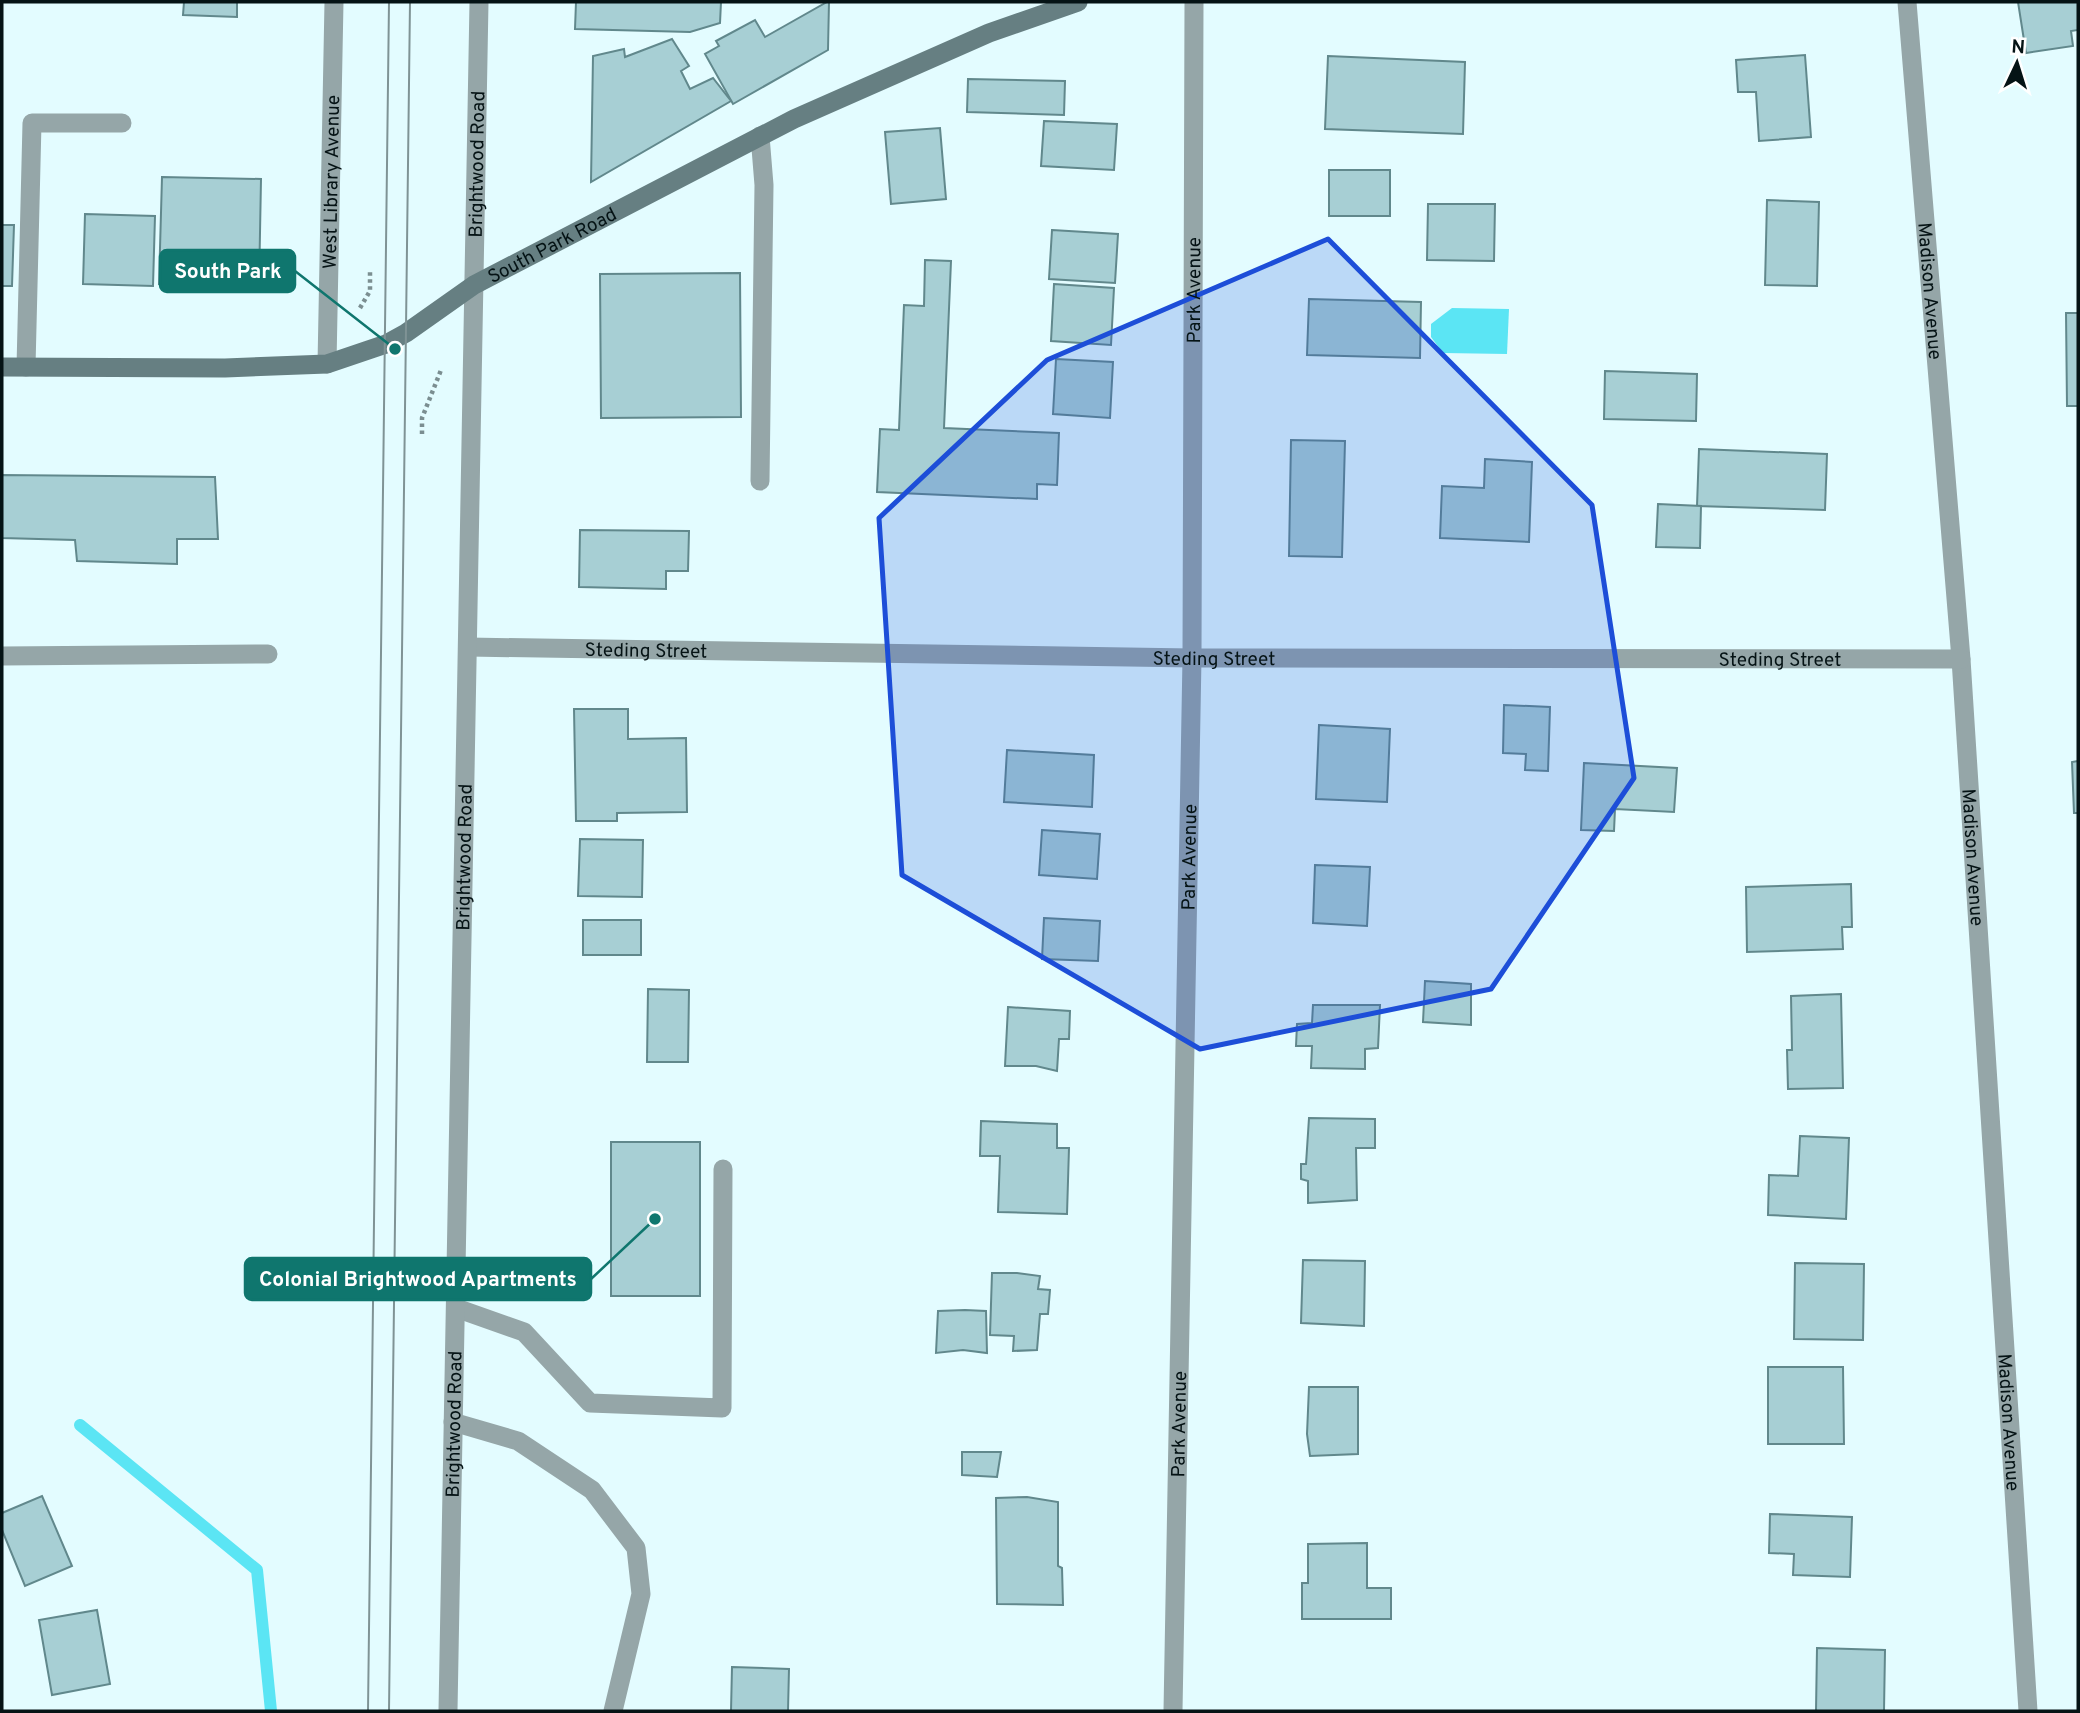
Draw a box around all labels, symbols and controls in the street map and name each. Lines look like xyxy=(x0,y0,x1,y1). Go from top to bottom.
north arrow xyxy=(1982,28,2052,98)
text: N xyxy=(2010,36,2026,60)
street label: Brightwood Road xyxy=(465,91,491,238)
street label: West Library Avenue xyxy=(319,95,346,269)
street label: South Park Road xyxy=(484,203,621,290)
street label: Madison Avenue xyxy=(1911,222,1946,361)
street label: Park Avenue xyxy=(1183,237,1207,343)
callout: South Park xyxy=(160,250,295,292)
text: South Park xyxy=(174,259,282,286)
street label: Steding Street xyxy=(584,639,708,665)
street label: Steding Street xyxy=(1152,647,1275,672)
street label: Steding Street xyxy=(1718,649,1841,673)
street label: Brightwood Road xyxy=(452,783,479,931)
street label: Madison Avenue xyxy=(1955,788,1988,927)
street label: Park Avenue xyxy=(1177,804,1203,911)
callout: Colonial Brightwood Apartments xyxy=(245,1258,591,1300)
text: Colonial Brightwood Apartments xyxy=(259,1267,577,1294)
street label: Brightwood Road xyxy=(442,1350,469,1498)
street label: Madison Avenue xyxy=(1991,1353,2024,1492)
street label: Park Avenue xyxy=(1167,1371,1193,1478)

